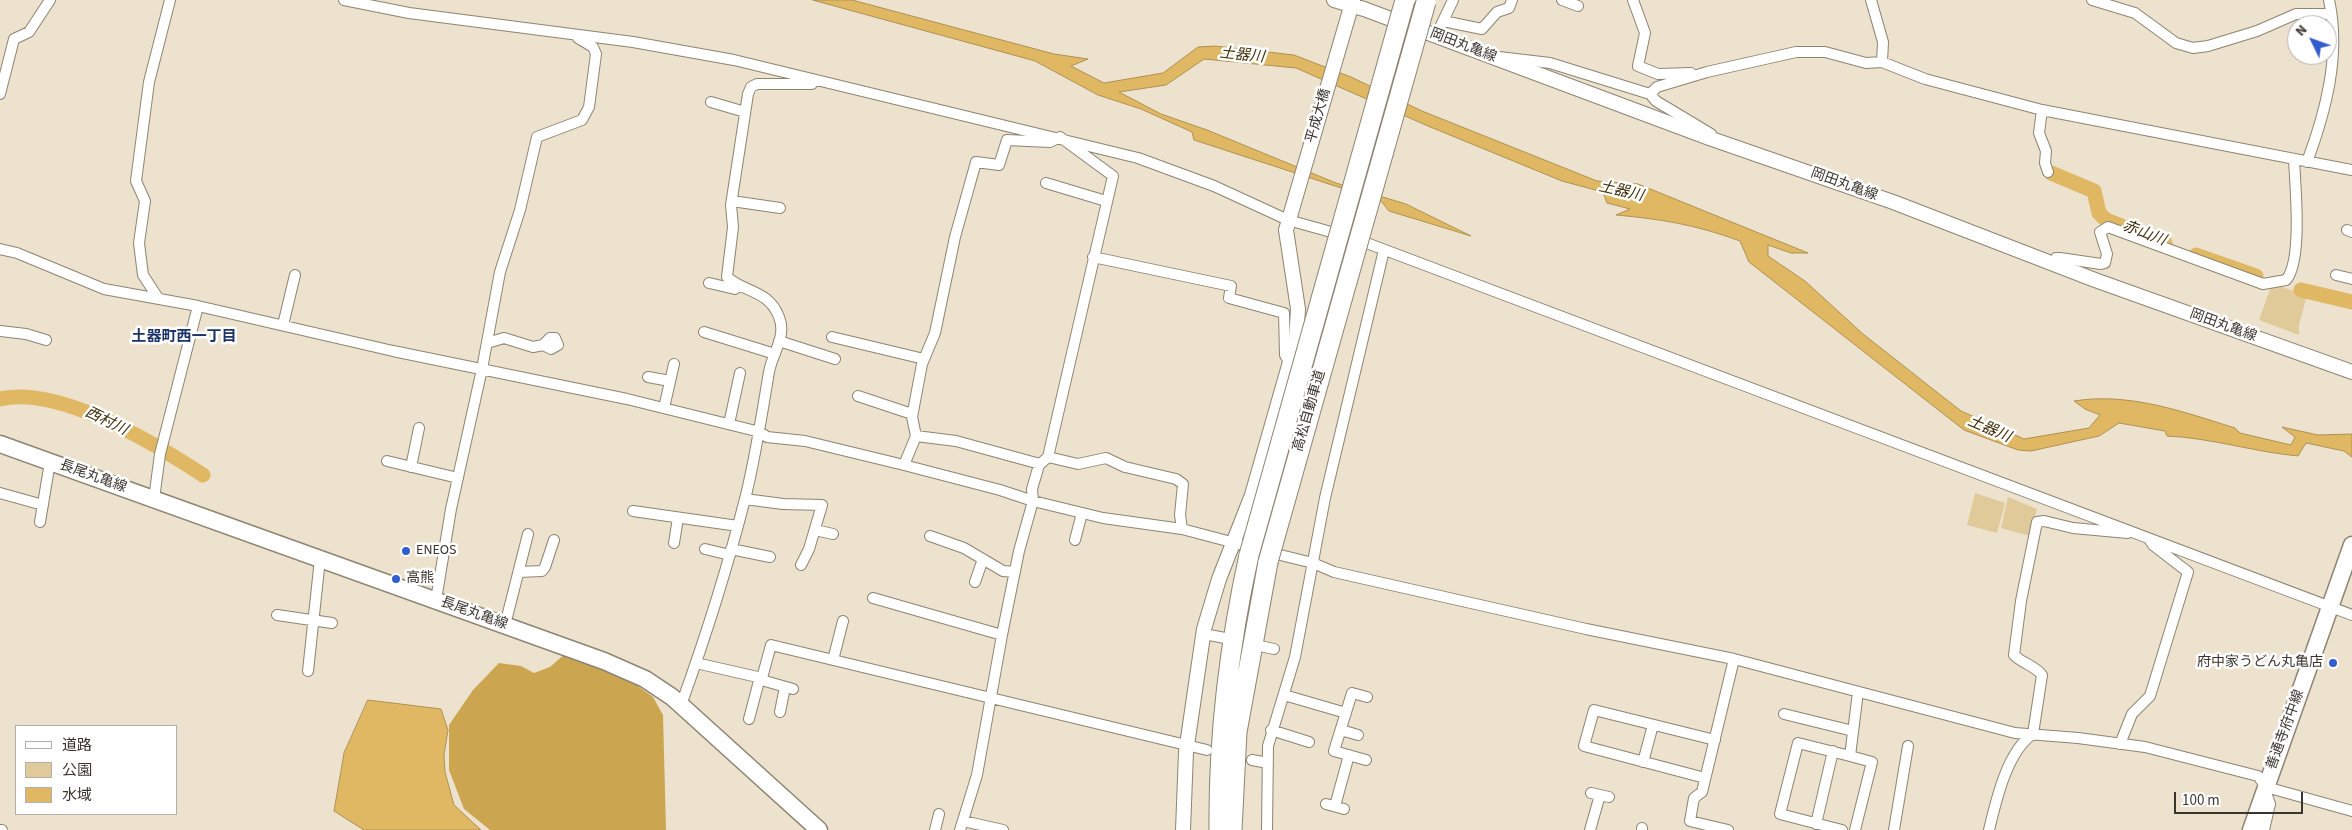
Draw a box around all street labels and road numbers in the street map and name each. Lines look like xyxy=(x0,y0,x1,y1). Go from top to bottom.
street label: 岡田丸亀線 xyxy=(1427,26,1499,66)
street label: 平成大橋 xyxy=(1303,87,1335,145)
street label: 岡田丸亀線 xyxy=(1808,165,1880,205)
street label: 岡田丸亀線 xyxy=(2187,306,2259,346)
street label: 高松自動車道 xyxy=(1290,368,1330,454)
street label: 長尾丸亀線 xyxy=(57,457,129,497)
street label: 長尾丸亀線 xyxy=(438,594,510,634)
street label: 善通寺府中線 xyxy=(2264,688,2308,772)

